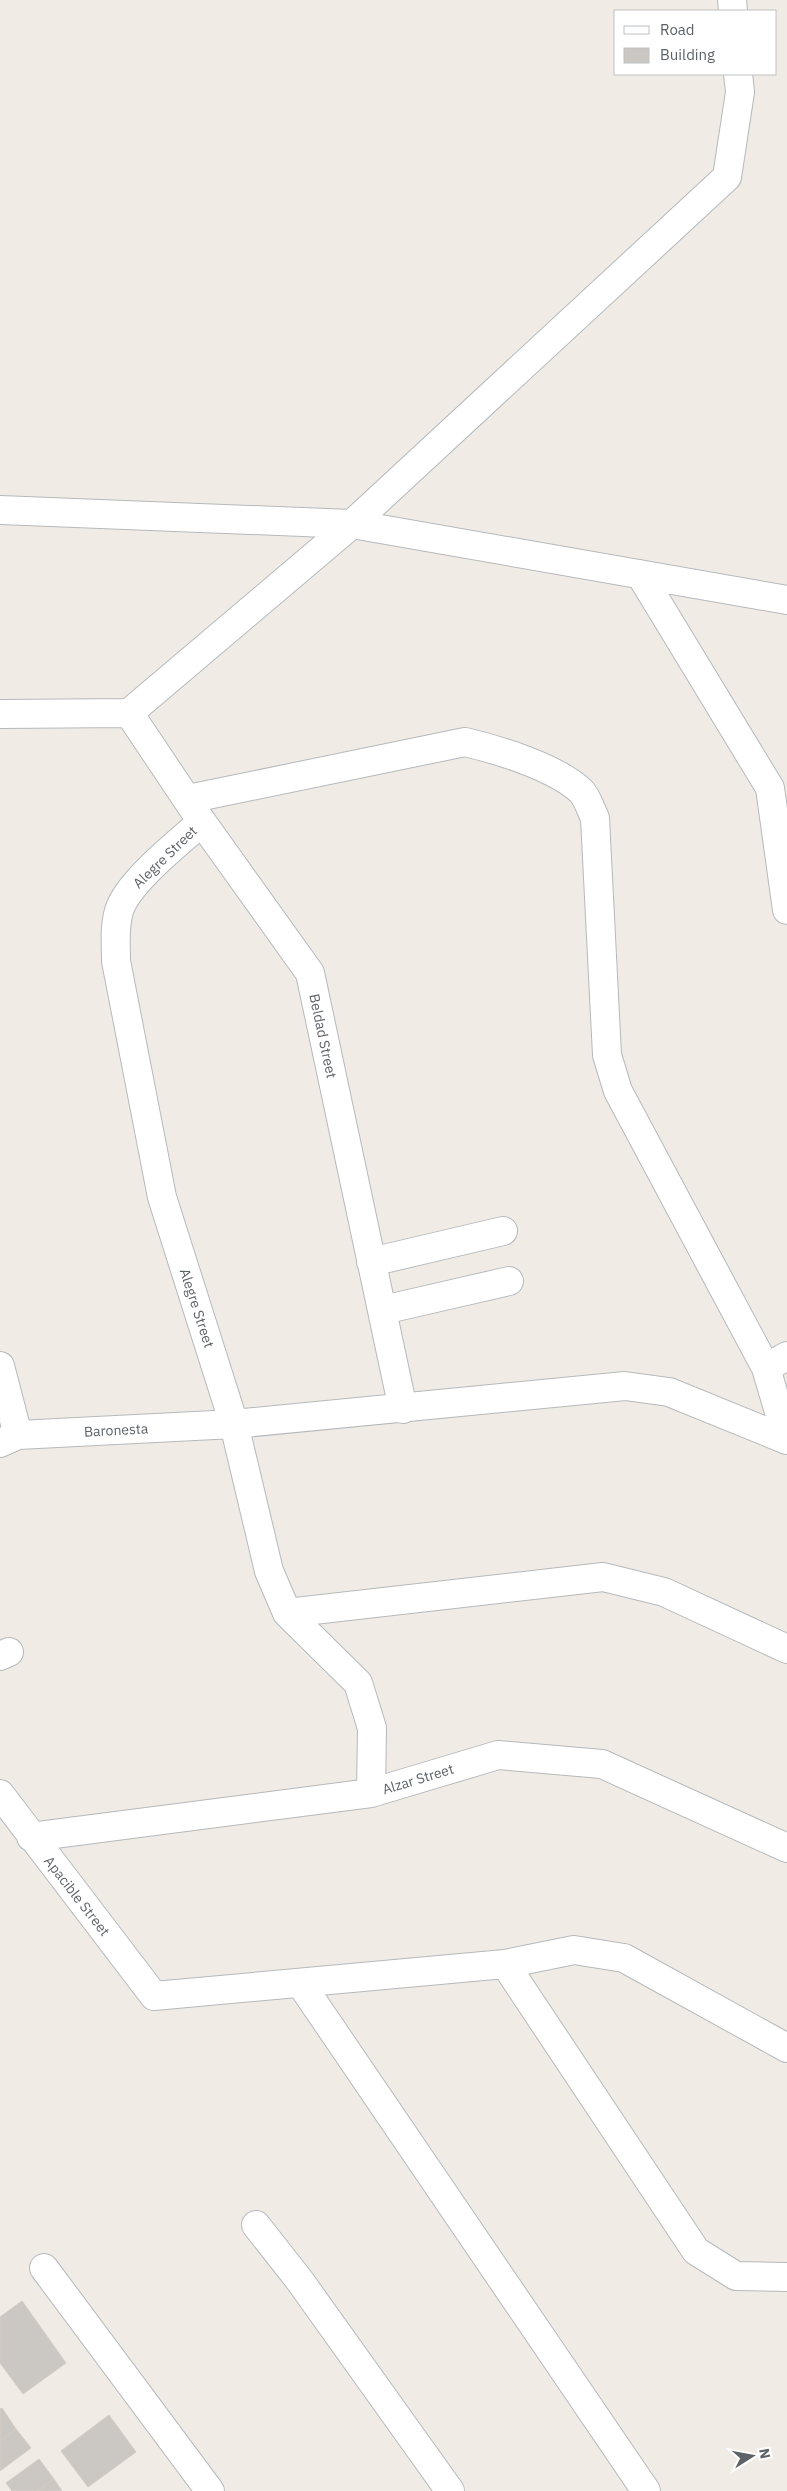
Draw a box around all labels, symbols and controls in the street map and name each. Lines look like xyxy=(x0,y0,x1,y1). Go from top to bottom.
legend xyxy=(614,10,777,75)
text: Road xyxy=(660,20,695,39)
text: Building xyxy=(660,45,715,64)
street label: Alegre Street xyxy=(129,822,201,892)
street label: Beldad Street xyxy=(305,992,341,1080)
street label: Alegre Street xyxy=(176,1266,218,1350)
street label: Baronesta xyxy=(83,1419,149,1441)
street label: Alzar Street xyxy=(380,1760,456,1798)
street label: Apacible Street xyxy=(40,1852,114,1940)
north arrow xyxy=(727,2431,777,2481)
text: N xyxy=(755,2447,775,2460)

